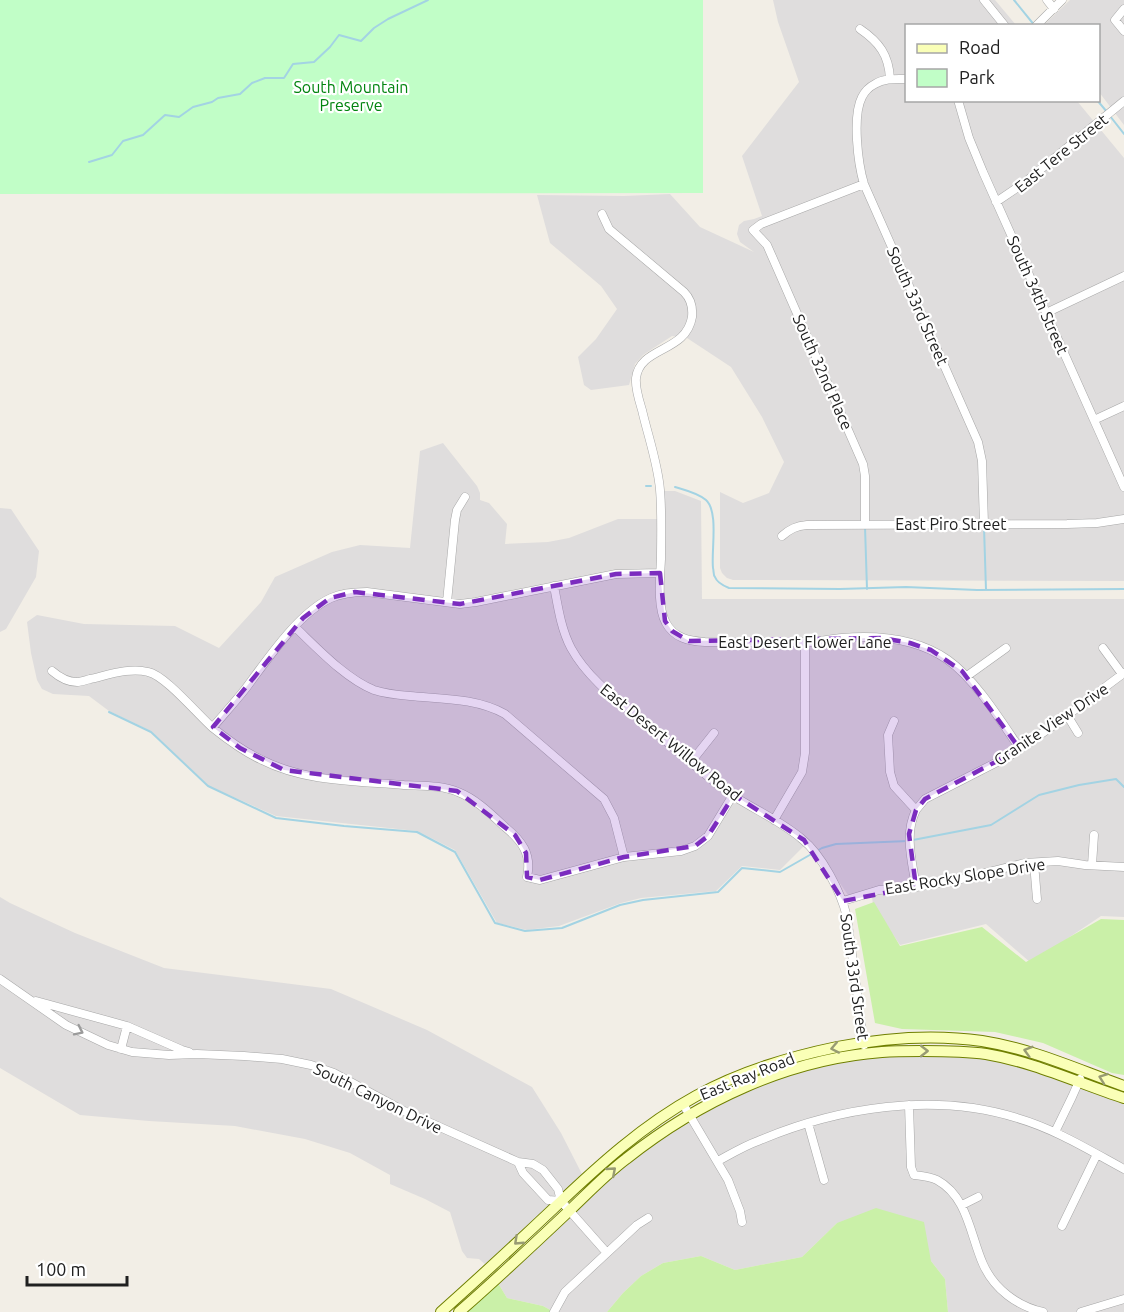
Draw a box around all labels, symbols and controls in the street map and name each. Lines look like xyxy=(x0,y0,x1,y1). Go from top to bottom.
legend xyxy=(905,24,1100,102)
text: Road xyxy=(959,37,1001,57)
text: Park xyxy=(959,67,995,87)
park label: South Mountain Preserve xyxy=(293,78,409,114)
street label: East Tere Street xyxy=(1011,110,1112,196)
street label: South 34th Street xyxy=(1004,233,1072,358)
street label: South 33rd Street xyxy=(884,244,952,369)
street label: South 32nd Place xyxy=(789,312,857,432)
street label: East Piro Street xyxy=(895,515,1007,533)
street label: East Desert Flower Lane xyxy=(718,633,892,651)
street label: Granite View Drive xyxy=(990,679,1112,769)
street label: East Desert Willow Road xyxy=(597,680,745,804)
street label: East Rocky Slope Drive xyxy=(884,854,1046,898)
street label: South 33rd Street xyxy=(837,912,873,1042)
one-way arrow xyxy=(73,1024,83,1035)
one-way arrow xyxy=(830,1041,840,1054)
one-way arrow xyxy=(919,1045,928,1057)
one-way arrow xyxy=(1023,1046,1034,1058)
street label: East Ray Road xyxy=(697,1049,797,1103)
street label: South Canyon Drive xyxy=(311,1059,445,1137)
one-way arrow xyxy=(1098,1073,1109,1086)
one-way arrow xyxy=(605,1167,616,1178)
one-way arrow xyxy=(515,1234,525,1245)
scale bar xyxy=(27,1249,128,1287)
text: 100 m xyxy=(36,1259,86,1279)

